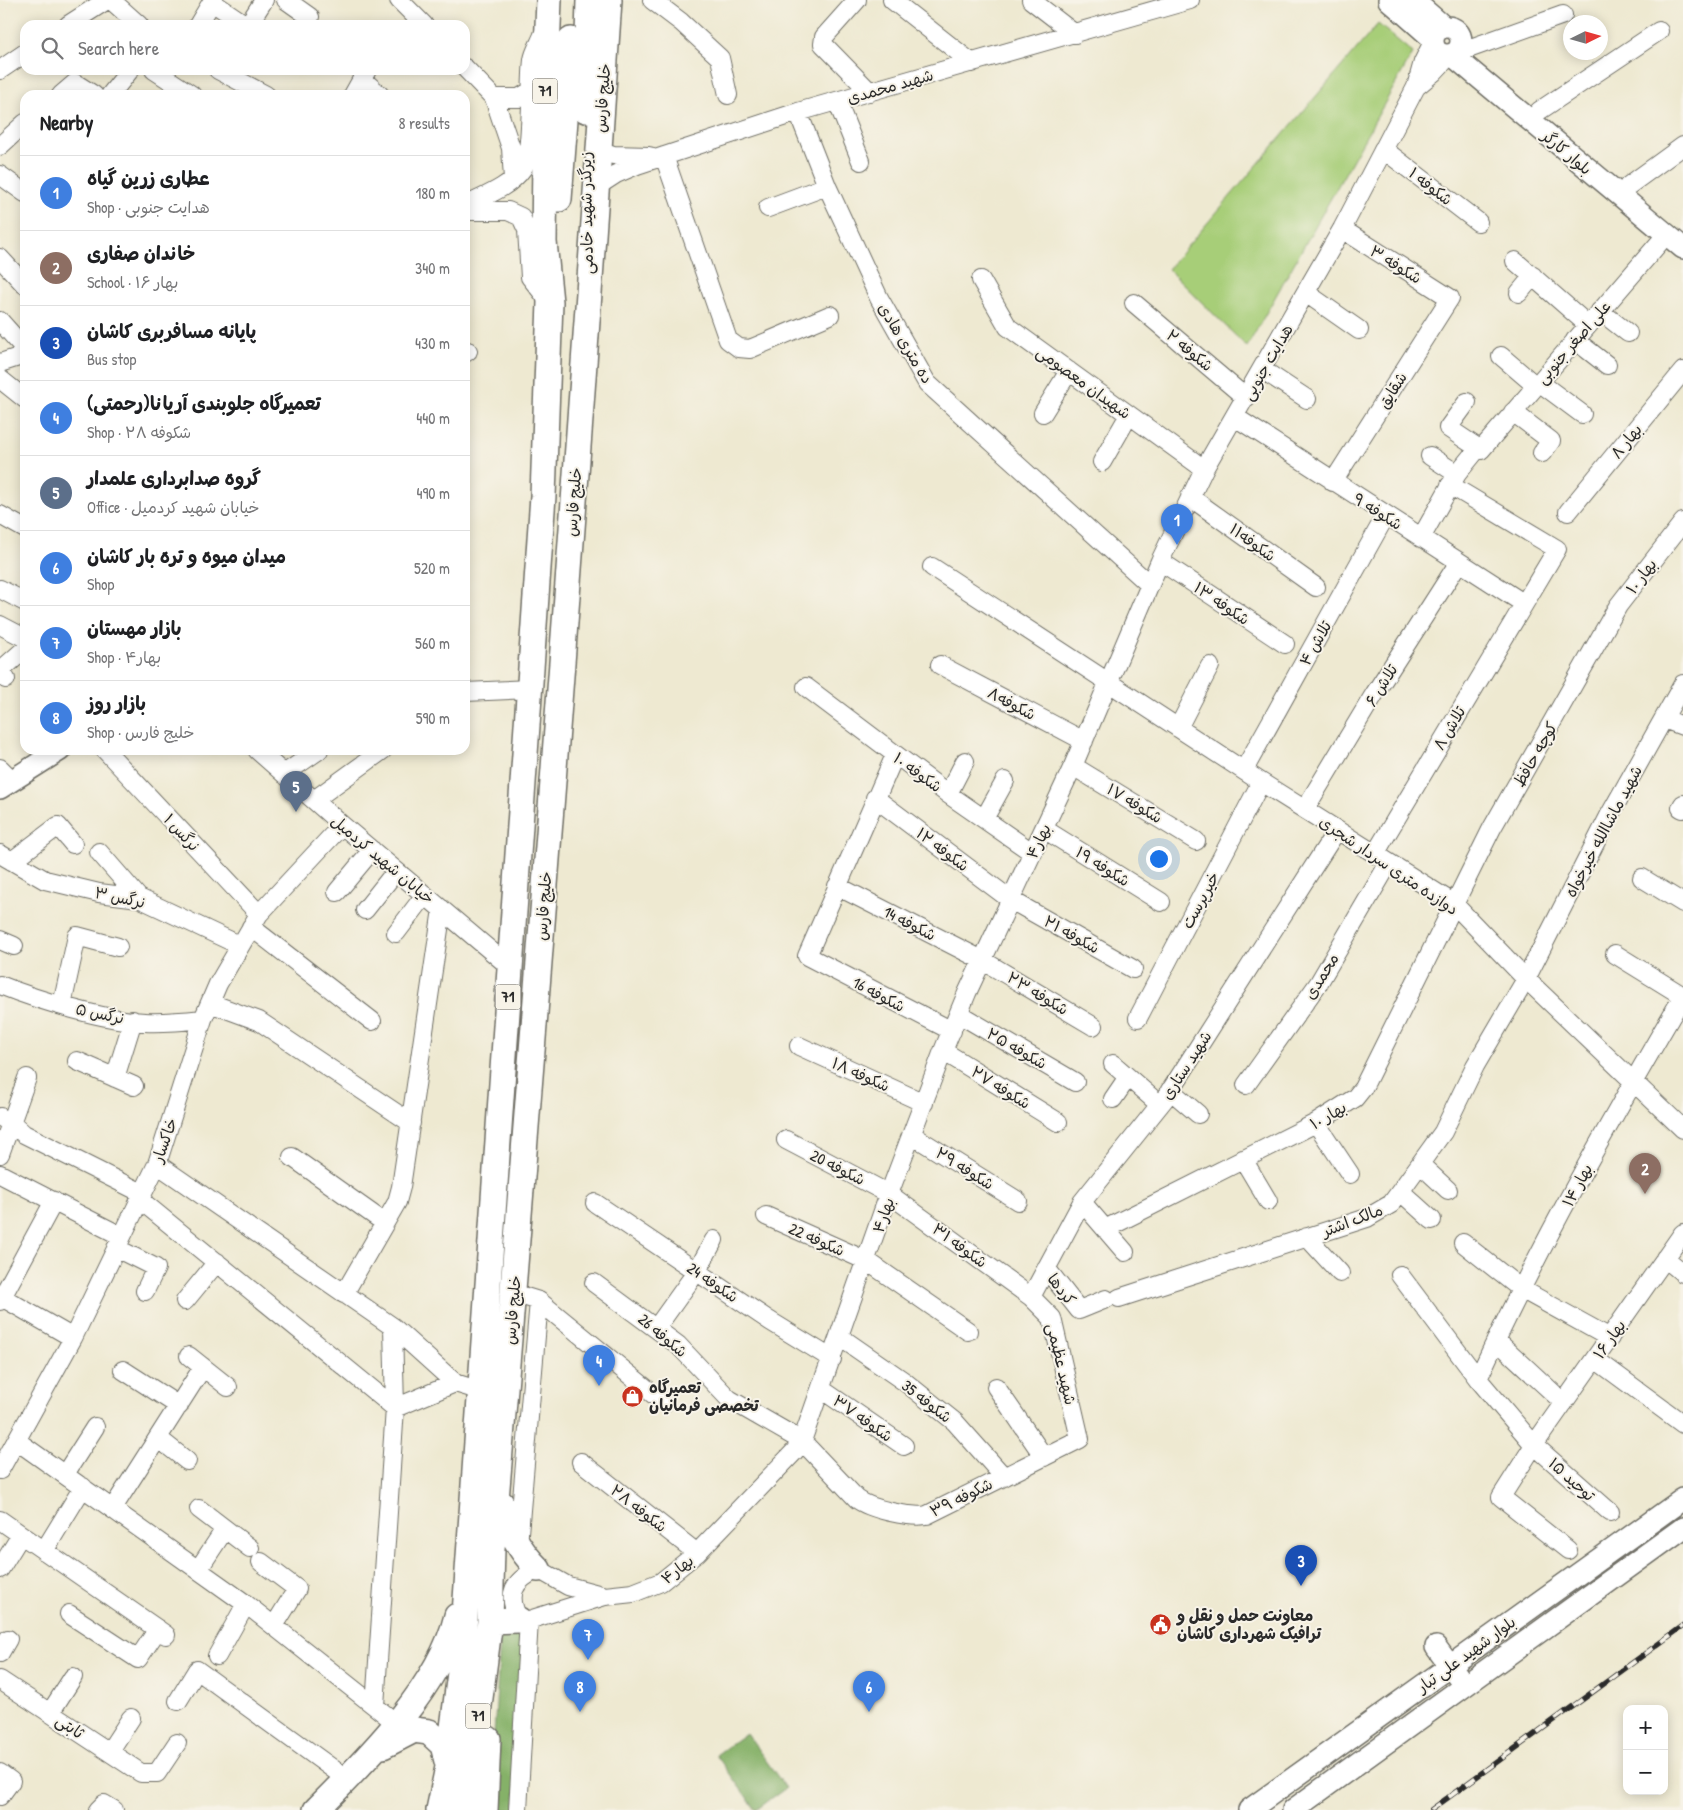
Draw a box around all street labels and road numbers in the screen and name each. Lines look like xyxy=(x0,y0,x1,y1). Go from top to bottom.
street label: خلیج فارس xyxy=(589,63,615,133)
street label: شهید محمدی xyxy=(844,63,936,109)
road number: 71 xyxy=(532,78,558,104)
street label: بلوار کارگر xyxy=(1536,123,1597,180)
street label: زیرگذر شهید خادمی xyxy=(574,151,598,275)
street label: شکوفه ۱ xyxy=(1405,162,1457,210)
street label: شکوفه ۳ xyxy=(1366,239,1426,289)
street label: علی اصغر جنوبی xyxy=(1531,296,1615,388)
street label: ده متری هادی xyxy=(873,299,939,387)
street label: هدایت جنوبی xyxy=(1236,320,1298,404)
street label: شکوفه ۲ xyxy=(1162,324,1218,376)
street label: شهیدان معصومی xyxy=(1032,340,1136,424)
street label: شقایق xyxy=(1372,367,1412,413)
street label: بهار ۸ xyxy=(1605,419,1647,463)
street label: خلیج فارس xyxy=(560,467,586,537)
street label: شکوفه ۹ xyxy=(1349,487,1407,535)
street label: شکوفه۱۱ xyxy=(1225,518,1281,566)
street label: بهار ۱۰ xyxy=(1620,554,1662,598)
street label: شکوفه ۱۳ xyxy=(1190,576,1254,630)
street label: تلاش ۴ xyxy=(1294,616,1336,669)
street label: تلاش ۶ xyxy=(1359,659,1403,710)
street label: شکوفه۸ xyxy=(984,681,1040,725)
street label: تلاش ۸ xyxy=(1428,702,1471,754)
street label: کوچه حافظ xyxy=(1508,717,1562,790)
street label: شکوفه ۱۰ xyxy=(889,747,947,797)
street label: شهید ماشاالله خیرخواه xyxy=(1559,761,1647,901)
street label: شکوفه ۱۷ xyxy=(1103,778,1167,828)
street label: نرگس ۱ xyxy=(159,808,205,856)
street label: خیابان شهید کردمیل xyxy=(327,809,439,909)
street label: دوازده متری سردار شجری xyxy=(1315,810,1463,920)
street label: بهار۴ xyxy=(1020,820,1056,862)
street label: شکوفه ۱۲ xyxy=(912,822,974,876)
street label: شکوفه ۱۹ xyxy=(1072,841,1134,891)
street label: خیرپرست xyxy=(1176,868,1224,932)
street label: خلیج فارس xyxy=(530,871,556,941)
street label: نرگس ۳ xyxy=(93,881,147,913)
street label: شکوفه 14 xyxy=(880,900,940,946)
street label: شکوفه ۲۱ xyxy=(1040,910,1104,958)
street label: محمدی xyxy=(1298,949,1344,1003)
street label: شکوفه ۲۳ xyxy=(1003,966,1073,1020)
street label: شکوفه 16 xyxy=(849,971,909,1017)
road number: 71 xyxy=(496,984,520,1010)
street label: نرگس ۵ xyxy=(74,997,126,1029)
street label: شکوفه ۲۵ xyxy=(983,1022,1051,1074)
street label: شهید ستاری xyxy=(1156,1026,1216,1104)
street label: شکوفه ۱۸ xyxy=(829,1051,893,1097)
street label: شکوفه ۲۷ xyxy=(967,1060,1035,1114)
street label: بهار ۱۰ xyxy=(1306,1096,1350,1134)
street label: خاکسار xyxy=(145,1115,182,1167)
street label: شکوفه ۲۹ xyxy=(932,1141,998,1195)
street label: شکوفه 20 xyxy=(807,1144,869,1190)
street label: بهار ۱۴ xyxy=(1557,1160,1597,1210)
street label: بهار۴ xyxy=(867,1194,899,1236)
street label: مالک اشتر xyxy=(1316,1198,1386,1242)
street label: شکوفه 22 xyxy=(785,1217,849,1261)
street label: شکوفه ۳۱ xyxy=(928,1218,992,1272)
street label: شکوفه 24 xyxy=(683,1257,743,1307)
street label: کردها xyxy=(1043,1268,1082,1310)
street label: خلیج فارس xyxy=(498,1274,526,1346)
street label: شکوفه 26 xyxy=(634,1308,692,1362)
street label: بهار ۱۶ xyxy=(1588,1315,1630,1363)
street label: شهید عظیمی xyxy=(1042,1321,1082,1407)
street label: شکوفه 35 xyxy=(897,1374,957,1428)
street label: شکوفه ۳۷ xyxy=(829,1389,897,1447)
street label: توحید ۱۵ xyxy=(1544,1452,1600,1506)
street label: شکوفه ۳۹ xyxy=(926,1472,996,1522)
street label: شکوفه ۲۸ xyxy=(606,1479,672,1537)
street label: بهار۴ xyxy=(656,1549,698,1589)
street label: بلوار شهید علی تبار xyxy=(1410,1611,1520,1699)
road number: 71 xyxy=(466,1704,490,1728)
street label: ثابتی xyxy=(52,1709,90,1744)

